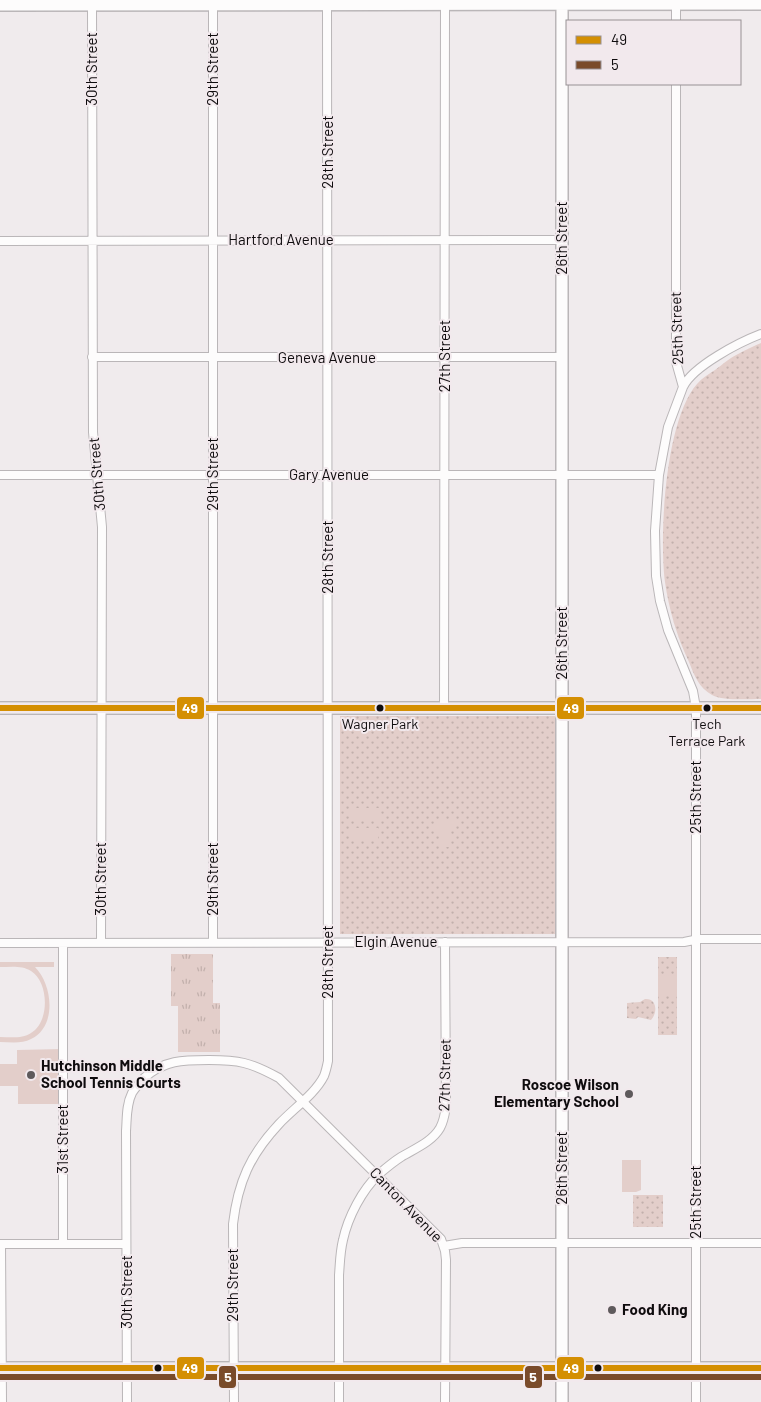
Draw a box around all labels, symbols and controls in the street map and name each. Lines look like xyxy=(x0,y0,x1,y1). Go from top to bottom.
legend xyxy=(566,20,741,85)
text: 49 xyxy=(611,30,627,48)
street label: 30th Street xyxy=(82,32,100,106)
street label: 29th Street xyxy=(203,32,221,106)
text: 5 xyxy=(611,55,619,73)
street label: 28th Street xyxy=(318,115,336,189)
street label: 26th Street xyxy=(552,201,570,275)
street label: Hartford Avenue xyxy=(228,230,334,248)
street label: 25th Street xyxy=(666,291,686,365)
street label: 27th Street xyxy=(435,320,453,392)
street label: Geneva Avenue xyxy=(278,348,376,366)
street label: 30th Street xyxy=(84,437,108,512)
street label: 29th Street xyxy=(203,437,221,511)
street label: Gary Avenue xyxy=(289,465,369,483)
street label: 28th Street xyxy=(318,520,336,594)
street label: 26th Street xyxy=(552,606,570,680)
line badge: 49 xyxy=(176,696,205,720)
line badge: 49 xyxy=(556,696,585,720)
text: 49 xyxy=(182,699,198,716)
text: 49 xyxy=(563,699,579,716)
marker: Wagner Park xyxy=(375,703,385,713)
marker: Tech Terrace Park xyxy=(702,703,712,713)
place label: Wagner Park xyxy=(342,715,418,732)
place label: Tech Terrace Park xyxy=(669,715,745,749)
street label: 25th Street xyxy=(686,760,704,834)
street label: 30th Street xyxy=(91,842,109,916)
street label: 29th Street xyxy=(203,842,221,916)
street label: 28th Street xyxy=(318,925,336,999)
street label: Elgin Avenue xyxy=(354,932,438,950)
street label: 27th Street xyxy=(434,1039,454,1111)
place label: Hutchinson Middle School Tennis Courts xyxy=(41,1056,181,1091)
marker: Hutchinson Middle School Tennis Courts xyxy=(25,1069,37,1081)
place label: Roscoe Wilson Elementary School xyxy=(494,1075,619,1110)
marker: Roscoe Wilson Elementary School xyxy=(623,1088,635,1100)
street label: 31st Street xyxy=(53,1104,71,1174)
street label: 26th Street xyxy=(552,1131,570,1205)
street label: Canton Avenue xyxy=(367,1163,447,1245)
street label: 25th Street xyxy=(686,1165,704,1239)
street label: 29th Street xyxy=(223,1248,241,1322)
street label: 30th Street xyxy=(117,1255,135,1329)
place label: Food King xyxy=(622,1300,688,1318)
marker: Food King xyxy=(606,1304,618,1316)
line badge: 49 xyxy=(176,1356,205,1380)
line badge: 49 xyxy=(556,1356,585,1380)
text: 49 xyxy=(182,1359,198,1376)
text: 49 xyxy=(563,1359,579,1376)
unlabelled marker xyxy=(153,1363,163,1373)
unlabelled marker xyxy=(593,1363,603,1373)
line badge: 5 xyxy=(218,1365,237,1389)
line badge: 5 xyxy=(524,1365,543,1389)
text: 5 xyxy=(224,1368,232,1385)
text: 5 xyxy=(529,1368,537,1385)

